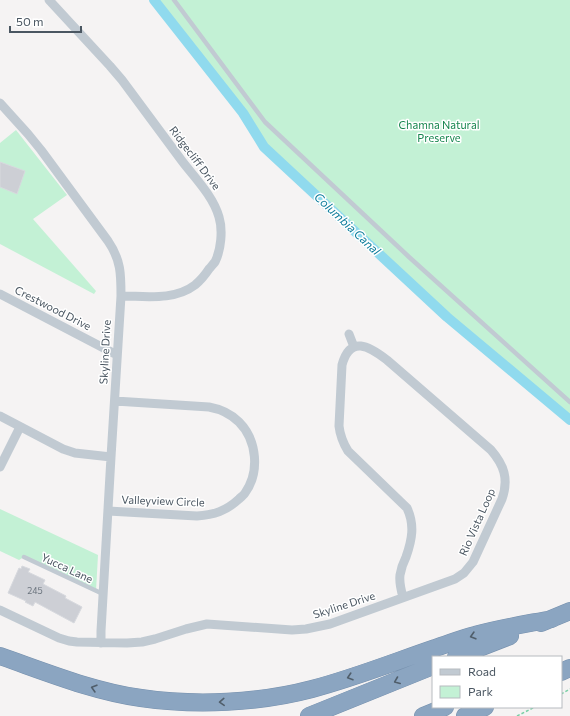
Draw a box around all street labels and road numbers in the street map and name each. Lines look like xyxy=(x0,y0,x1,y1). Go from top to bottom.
street label: Ridgecliff Drive xyxy=(167,123,224,192)
street label: Crestwood Drive xyxy=(13,283,94,332)
street label: Skyline Drive xyxy=(96,319,113,385)
street label: Rio Vista Loop xyxy=(456,486,497,558)
street label: Valleyview Circle xyxy=(121,493,205,508)
street label: Yucca Lane xyxy=(39,550,95,585)
street label: Skyline Drive xyxy=(311,588,377,621)

